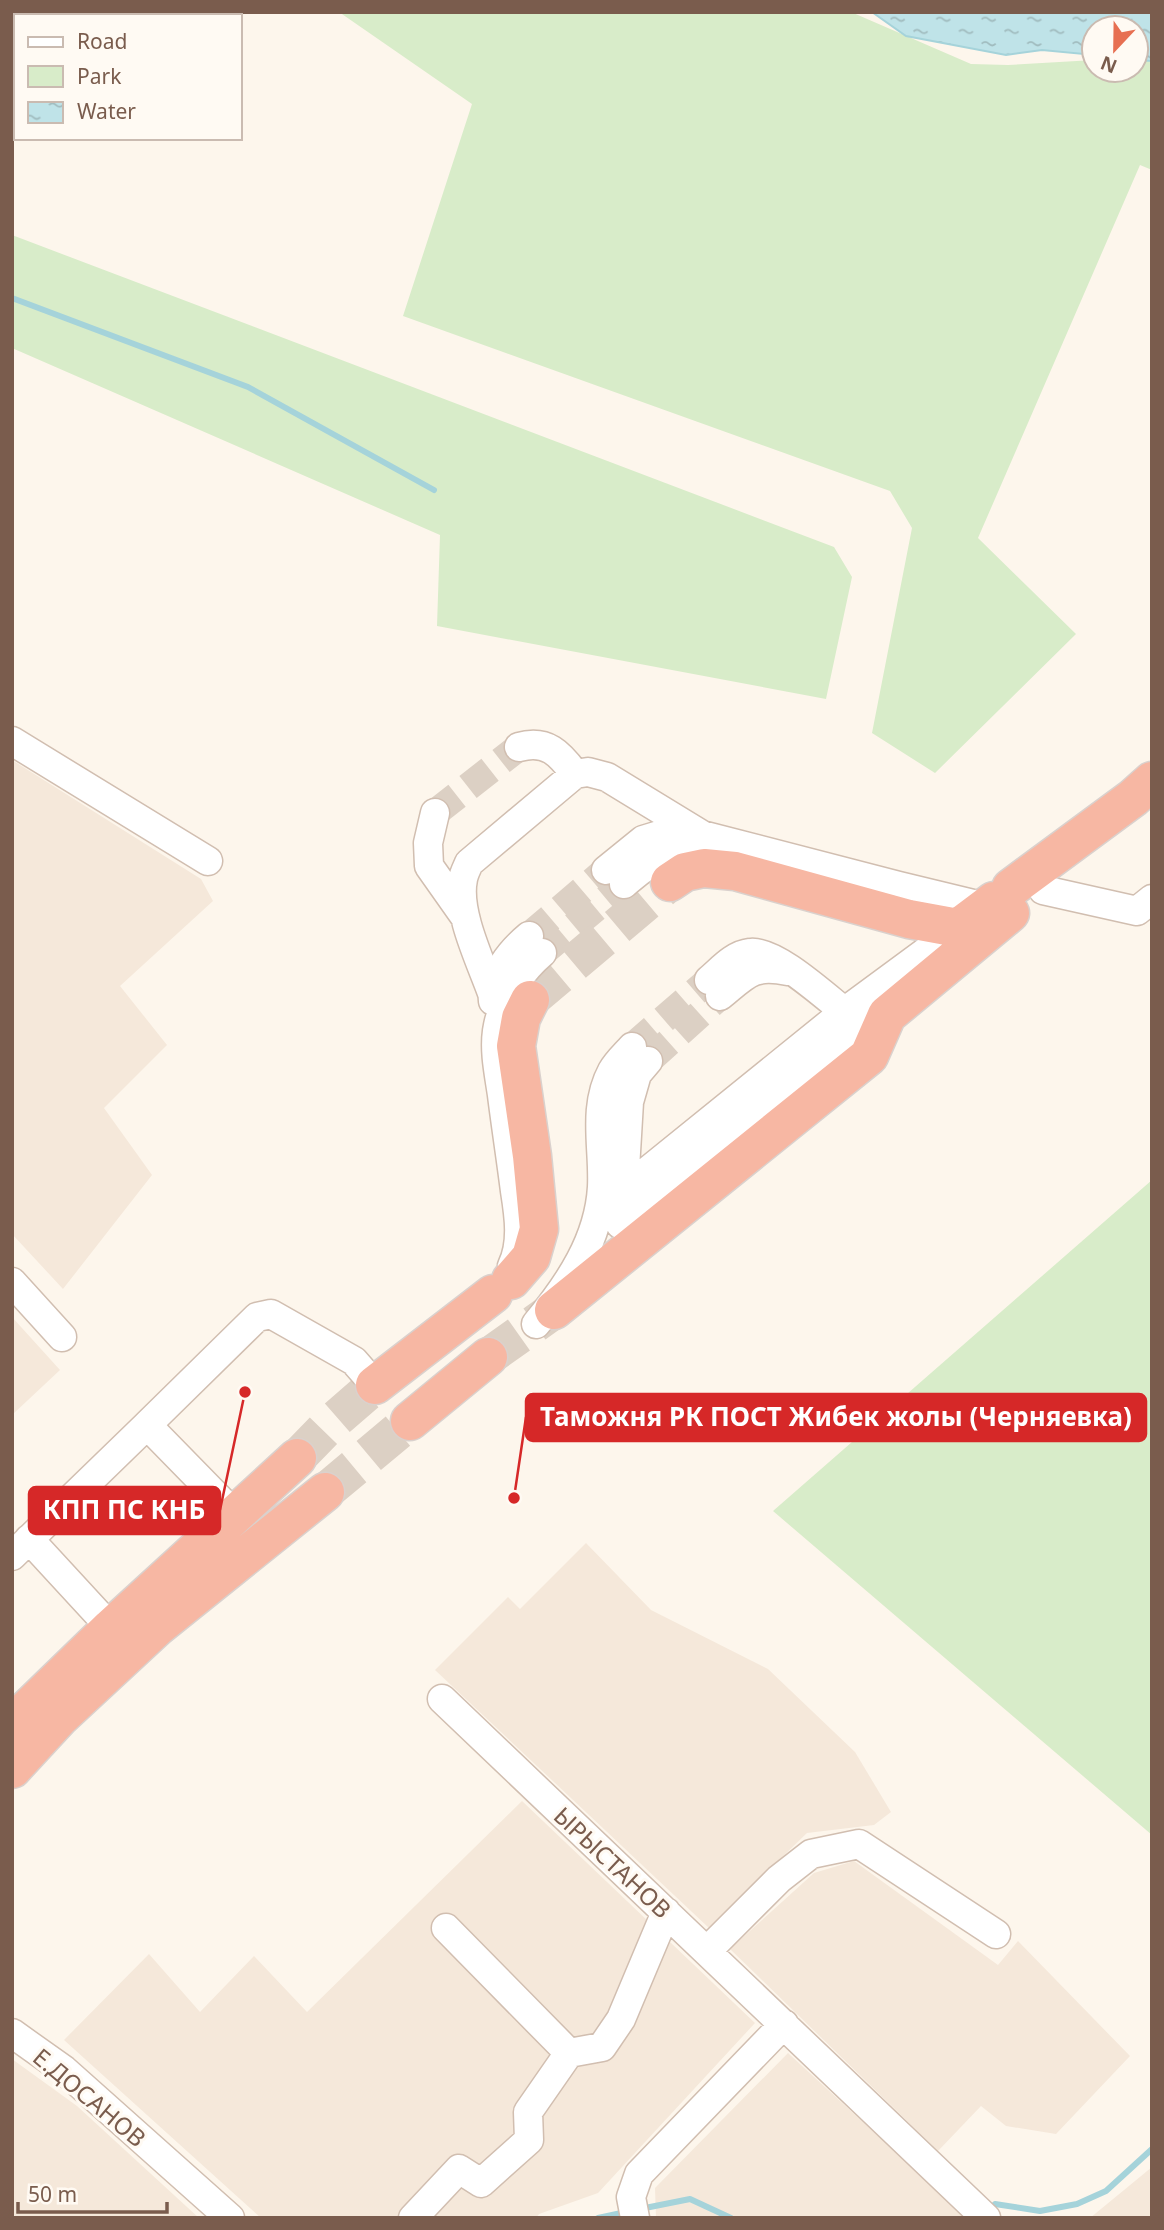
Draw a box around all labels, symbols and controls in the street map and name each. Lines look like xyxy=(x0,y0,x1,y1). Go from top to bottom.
legend xyxy=(14,14,242,140)
north arrow xyxy=(1080,14,1150,84)
text: Road xyxy=(77,27,127,55)
text: N xyxy=(1097,50,1121,80)
text: Park xyxy=(77,62,122,90)
text: Water xyxy=(77,97,136,125)
callout: Таможня РК ПОСТ Жибек жолы (Черняевка) xyxy=(526,1394,1146,1441)
text: Таможня РК ПОСТ Жибек жолы (Черняевка) xyxy=(540,1398,1132,1434)
callout: КПП ПС КНБ xyxy=(29,1487,220,1534)
text: КПП ПС КНБ xyxy=(43,1491,205,1527)
street label: ЫРЫСТАНОВ xyxy=(547,1799,679,1925)
street label: Е.ДОСАНОВ xyxy=(27,2040,153,2154)
scale bar xyxy=(18,2170,166,2214)
text: 50 m xyxy=(28,2180,77,2208)

